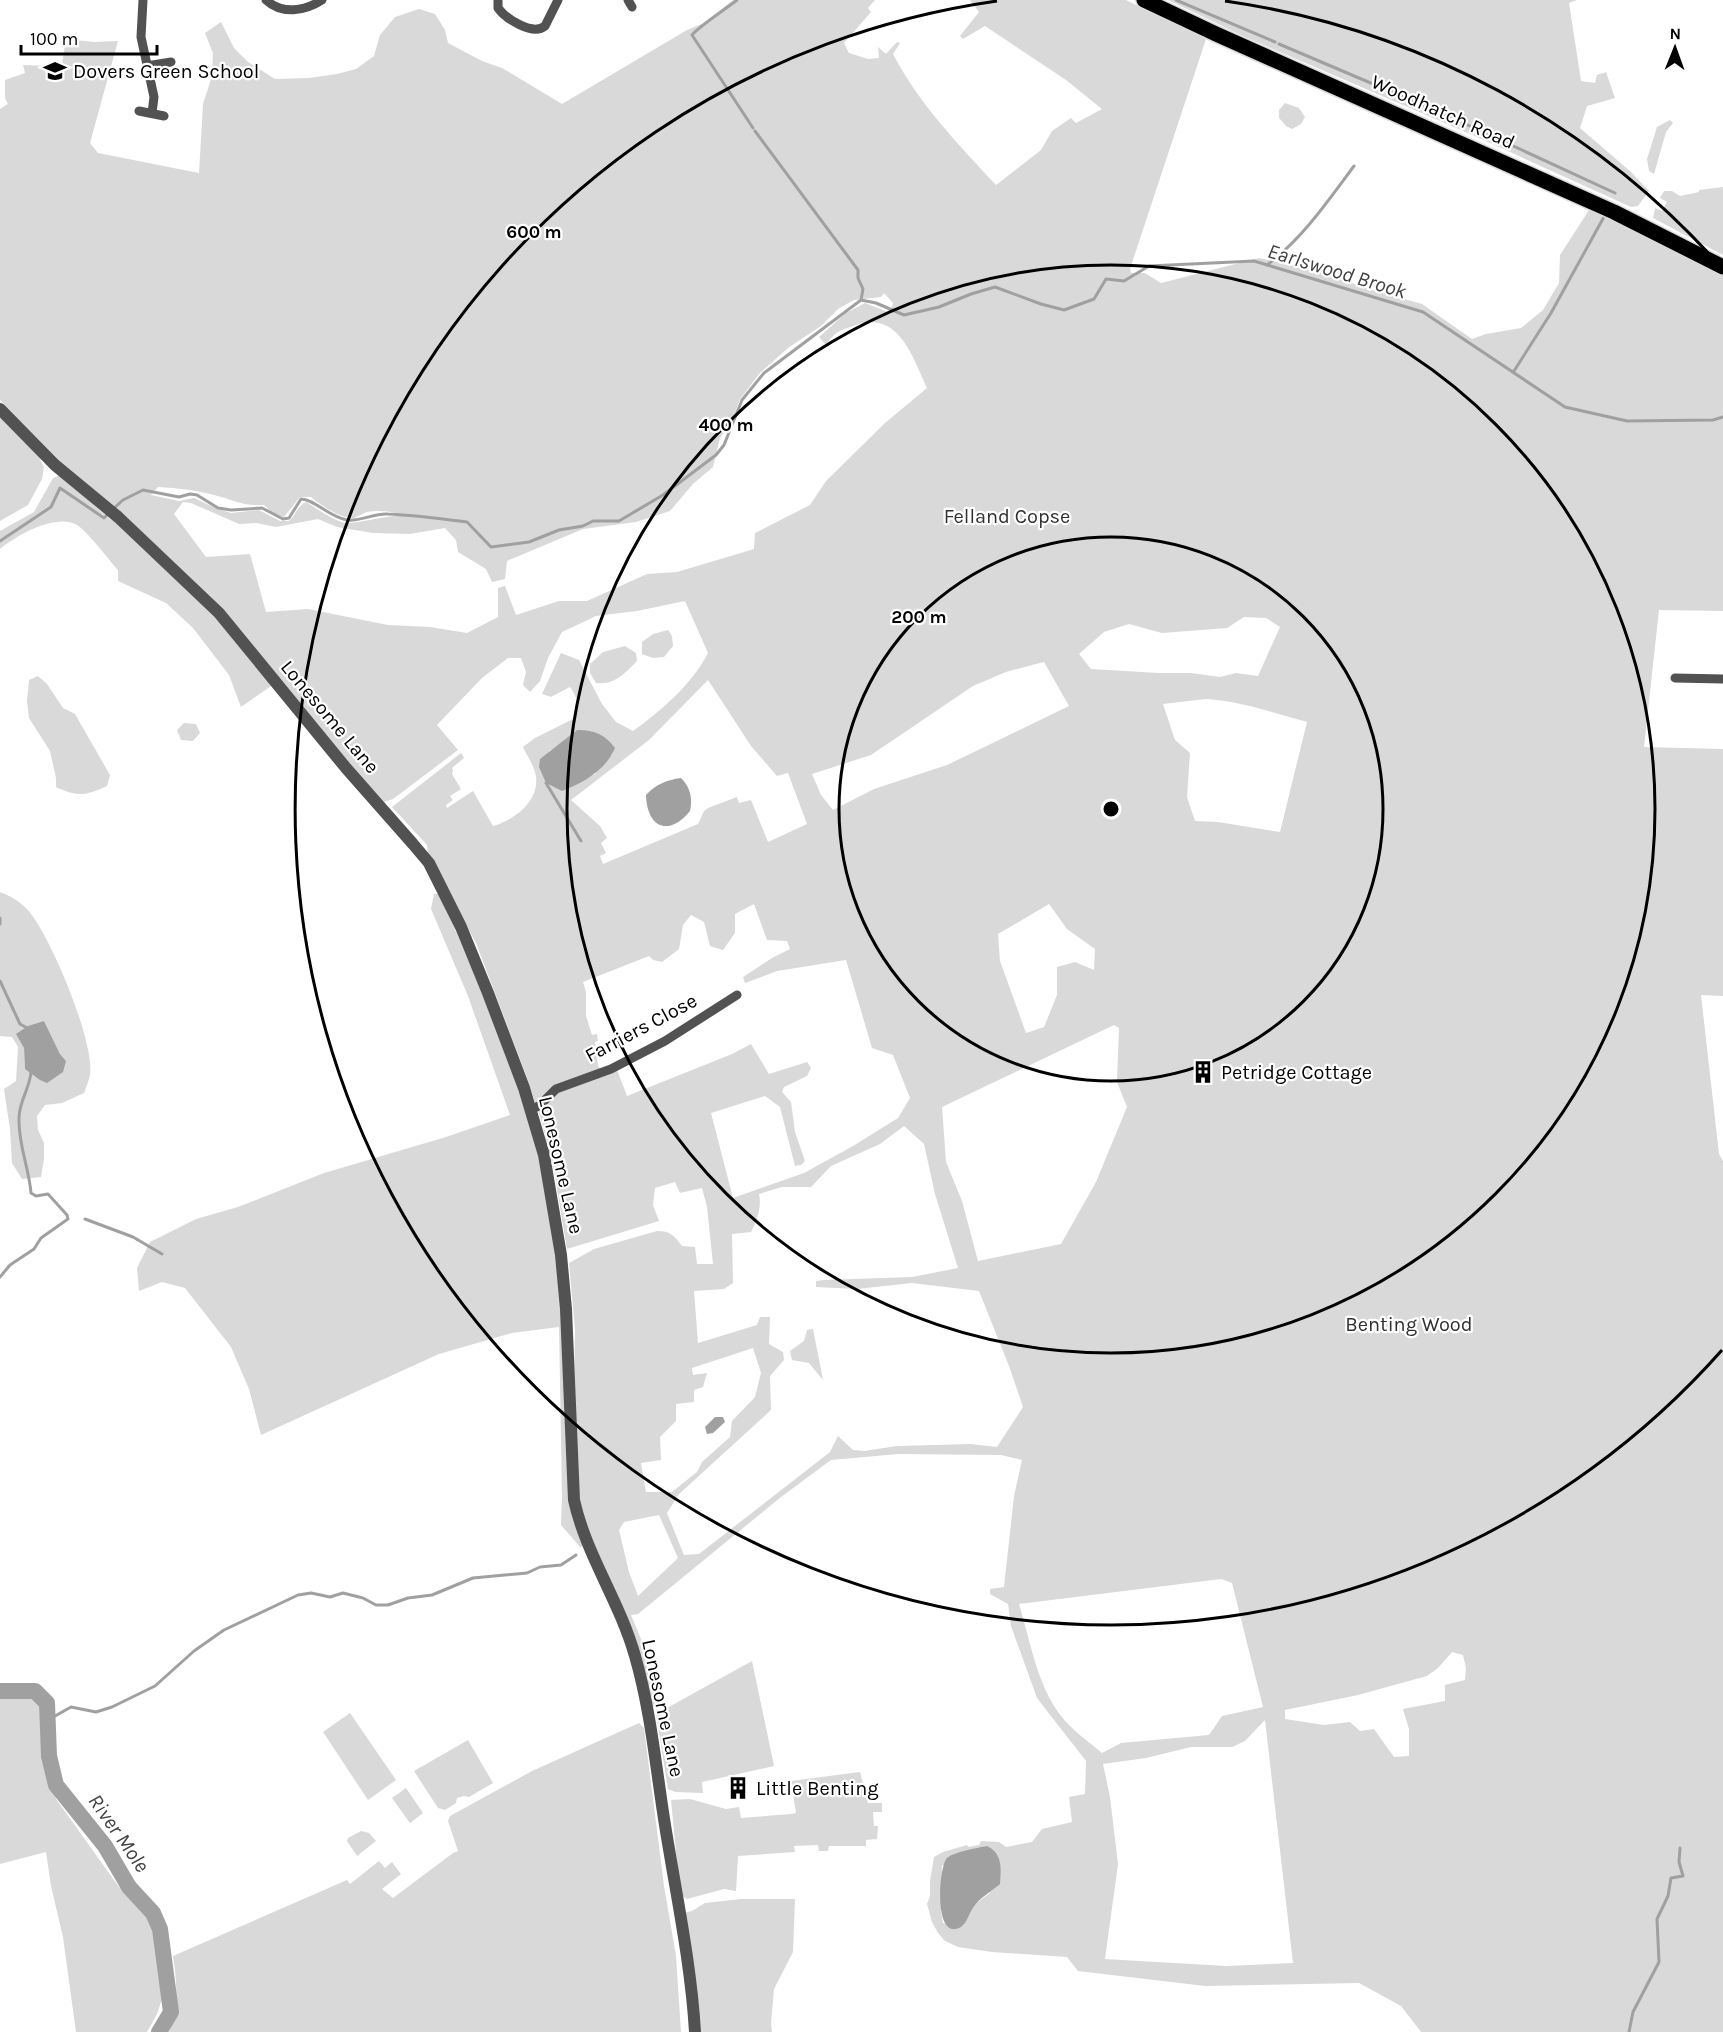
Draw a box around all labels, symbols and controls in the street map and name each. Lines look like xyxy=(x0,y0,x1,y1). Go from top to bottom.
scale bar xyxy=(21,18,158,56)
north arrow xyxy=(1645,18,1705,78)
text: N xyxy=(1669,24,1681,43)
text: 100 m xyxy=(30,28,78,50)
school or university icon: Dovers Green School xyxy=(42,58,68,84)
place label: Dovers Green School xyxy=(73,60,259,83)
street label: Woodhatch Road xyxy=(1368,70,1518,154)
text: 600 m xyxy=(506,221,562,243)
water label: Earlswood Brook xyxy=(1265,238,1410,304)
text: 400 m xyxy=(698,414,754,436)
park label: Felland Copse xyxy=(944,505,1070,528)
text: 200 m xyxy=(891,606,947,628)
street label: Lonesome Lane xyxy=(276,656,384,778)
centre of rings xyxy=(1101,799,1121,819)
street label: Farriers Close xyxy=(581,989,701,1067)
building icon: Petridge Cottage xyxy=(1190,1059,1216,1085)
place label: Petridge Cottage xyxy=(1221,1061,1372,1084)
street label: Lonesome Lane xyxy=(534,1094,588,1236)
park label: Benting Wood xyxy=(1345,1313,1473,1336)
street label: Lonesome Lane xyxy=(637,1637,689,1779)
building icon: Little Benting xyxy=(725,1775,751,1801)
place label: Little Benting xyxy=(756,1777,879,1800)
water label: River Mole xyxy=(83,1789,155,1877)

